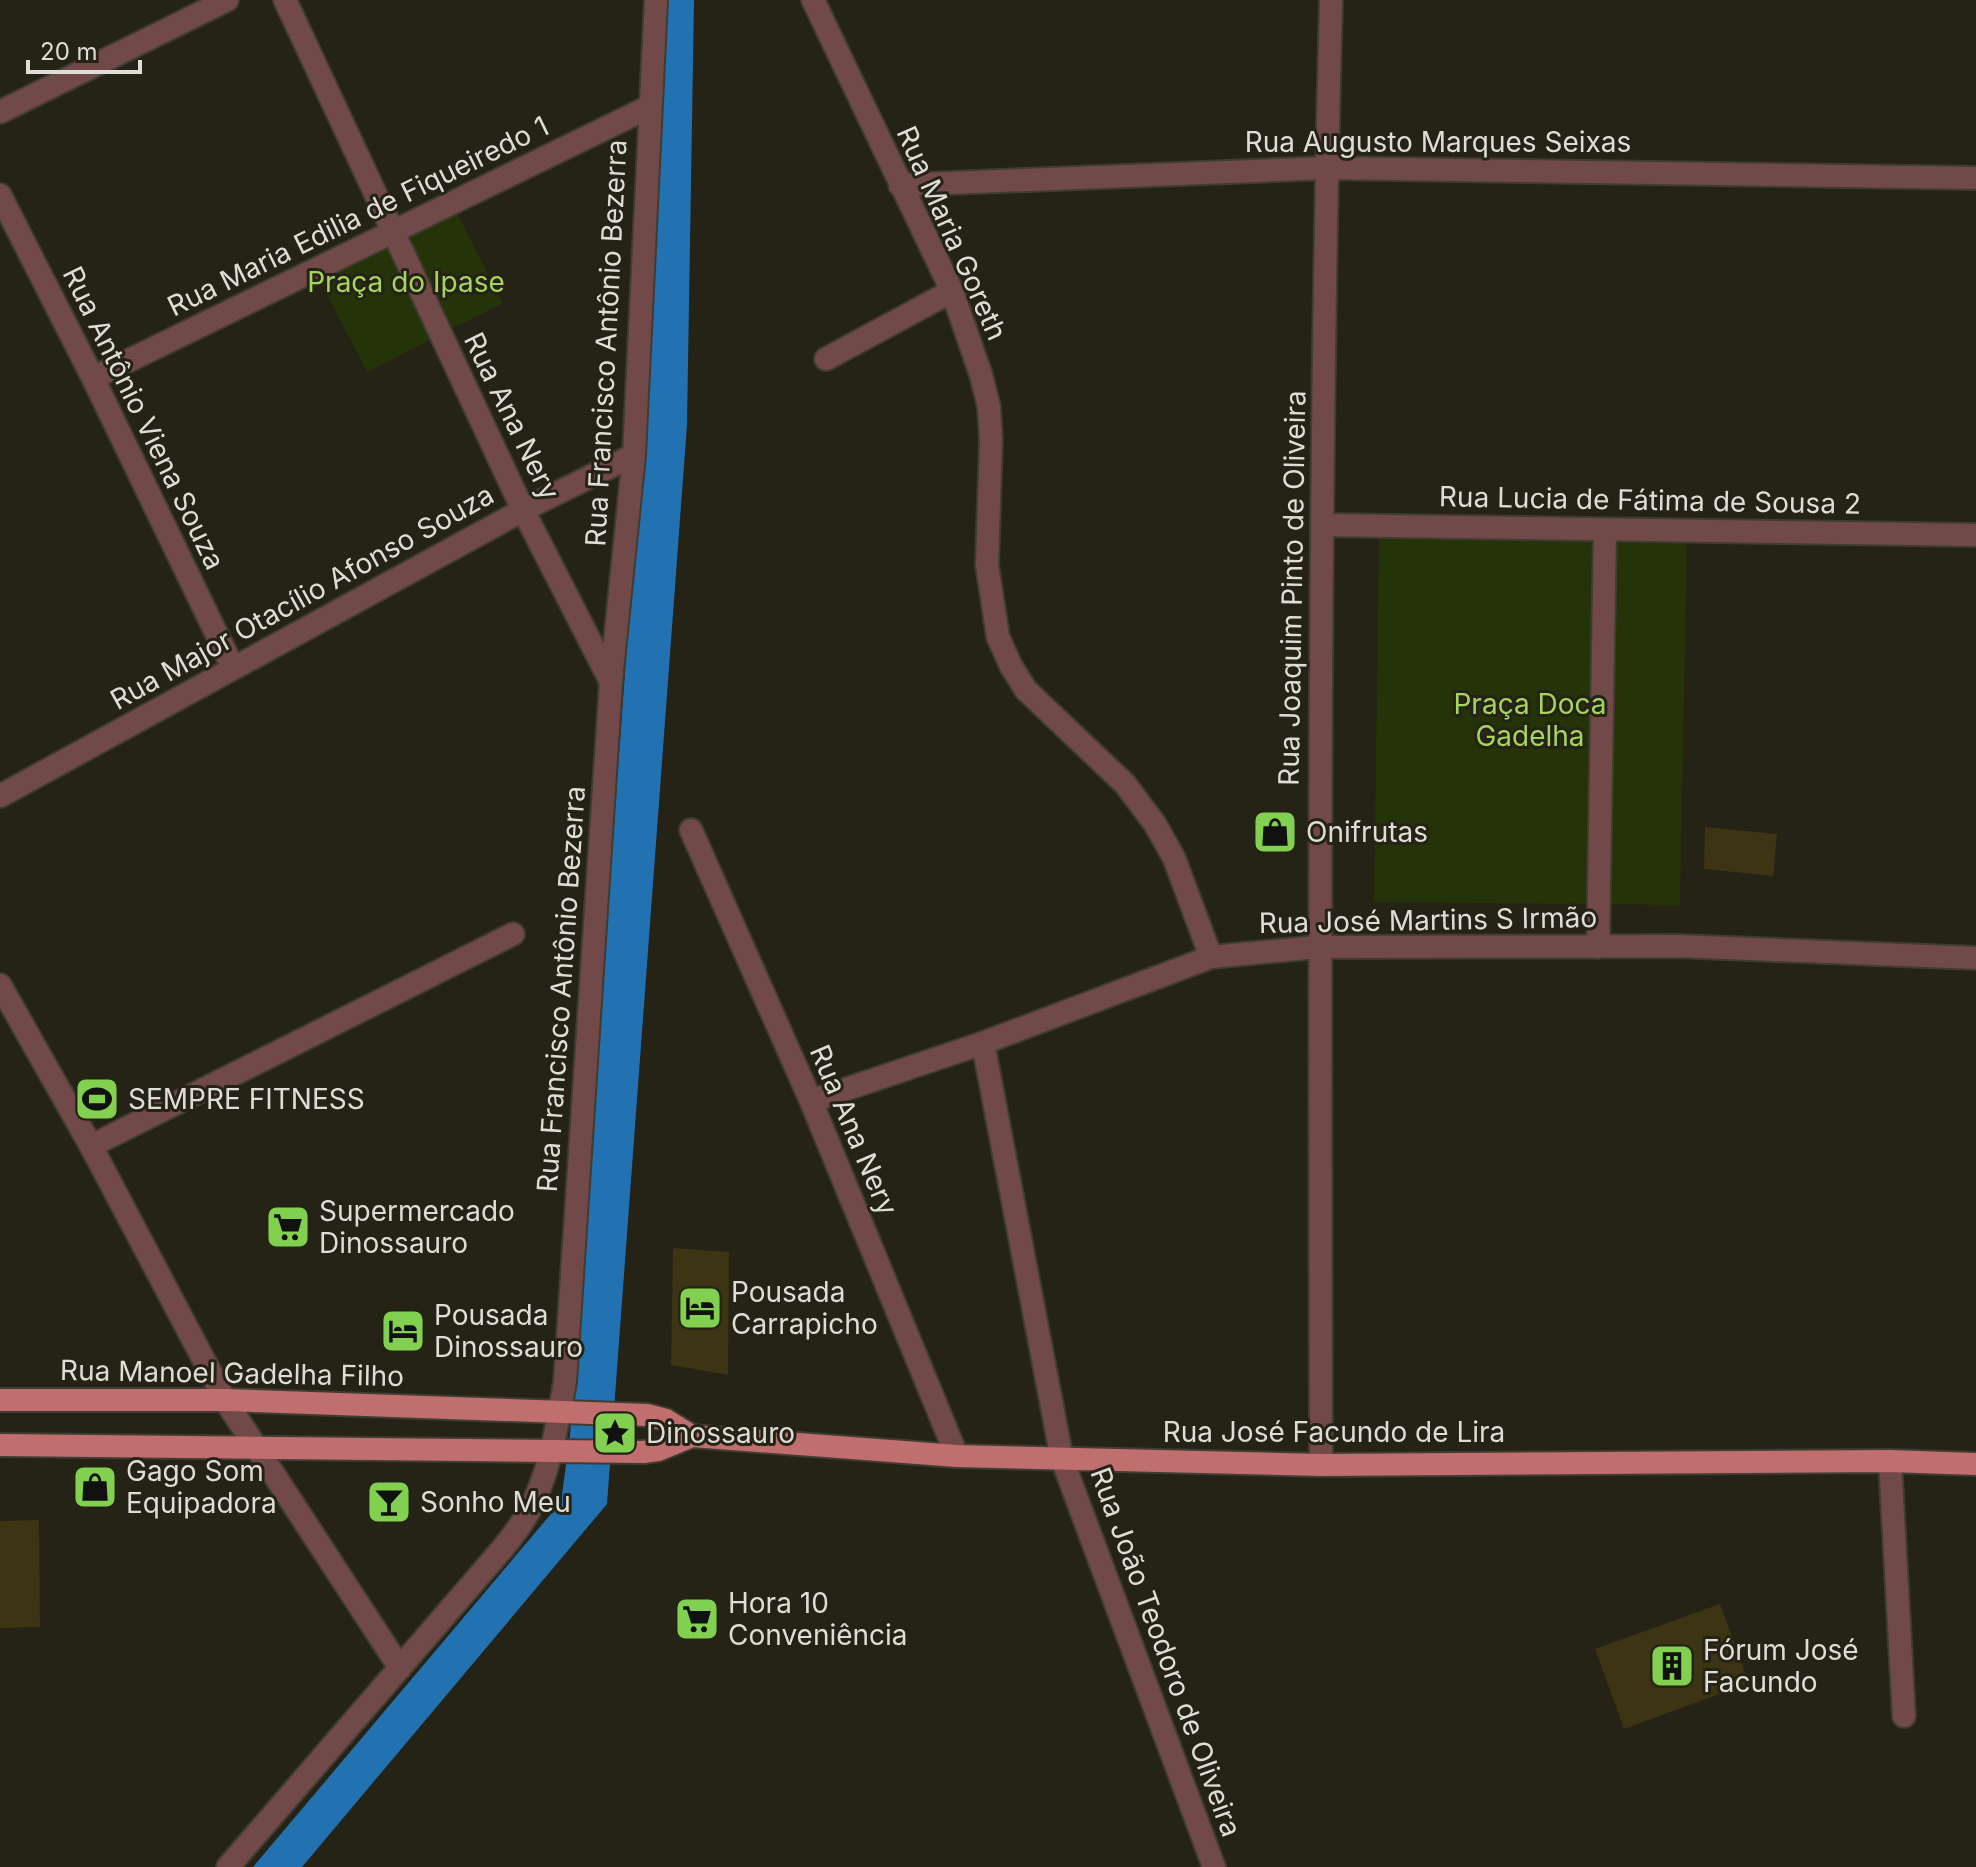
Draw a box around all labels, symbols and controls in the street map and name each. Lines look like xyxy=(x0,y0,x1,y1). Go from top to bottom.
scale bar xyxy=(28,24,140,74)
text: 20 m xyxy=(40,37,98,66)
street label: Rua Maria Edilia de Fiqueiredo 1 xyxy=(162,109,554,323)
street label: Rua Maria Goreth xyxy=(890,121,1014,345)
street label: Rua Augusto Marques Seixas xyxy=(1245,125,1631,159)
street label: Rua Francisco Antônio Bezerra xyxy=(578,139,634,547)
street label: Rua Antônio Viena Souza xyxy=(56,261,232,575)
park label: Praça do Ipase xyxy=(307,265,505,299)
street label: Rua Ana Nery xyxy=(457,327,567,505)
street label: Rua Joaquim Pinto de Oliveira xyxy=(1272,390,1312,786)
street label: Rua Major Otacílio Afonso Souza xyxy=(105,477,499,717)
street label: Rua Lucia de Fátima de Sousa 2 xyxy=(1439,479,1861,521)
park label: Praça Doca Gadelha xyxy=(1453,687,1607,753)
street label: Rua Francisco Antônio Bezerra xyxy=(530,785,592,1193)
shop icon: Onifrutas xyxy=(1251,808,1299,856)
place label: Onifrutas xyxy=(1306,815,1428,849)
street label: Rua José Martins S Irmão xyxy=(1259,900,1597,940)
street label: Rua Ana Nery xyxy=(803,1040,905,1220)
sports icon: SEMPRE FITNESS xyxy=(73,1075,121,1123)
place label: SEMPRE FITNESS xyxy=(128,1082,365,1116)
place label: Supermercado Dinossauro xyxy=(319,1194,515,1260)
supermarket icon: Supermercado Dinossauro xyxy=(264,1203,312,1251)
place label: Pousada Carrapicho xyxy=(731,1275,878,1341)
hotel icon: Pousada Carrapicho xyxy=(676,1284,724,1332)
place label: Pousada Dinossauro xyxy=(434,1298,583,1364)
hotel icon: Pousada Dinossauro xyxy=(379,1307,427,1355)
street label: Rua Manoel Gadelha Filho xyxy=(60,1353,404,1393)
place icon: Dinossauro xyxy=(591,1409,639,1457)
street label: Rua José Facundo de Lira xyxy=(1163,1415,1505,1449)
place label: Dinossauro xyxy=(646,1416,795,1450)
place label: Gago Som Equipadora xyxy=(126,1454,277,1520)
shop icon: Gago Som Equipadora xyxy=(71,1463,119,1511)
street label: Rua João Teodoro de Oliveira xyxy=(1083,1463,1249,1841)
bar icon: Sonho Meu xyxy=(365,1478,413,1526)
place label: Sonho Meu xyxy=(420,1485,571,1519)
place label: Hora 10 Conveniência xyxy=(728,1586,908,1652)
supermarket icon: Hora 10 Conveniência xyxy=(673,1595,721,1643)
place label: Fórum José Facundo xyxy=(1703,1633,1859,1699)
building icon: Fórum José Facundo xyxy=(1648,1642,1696,1690)

